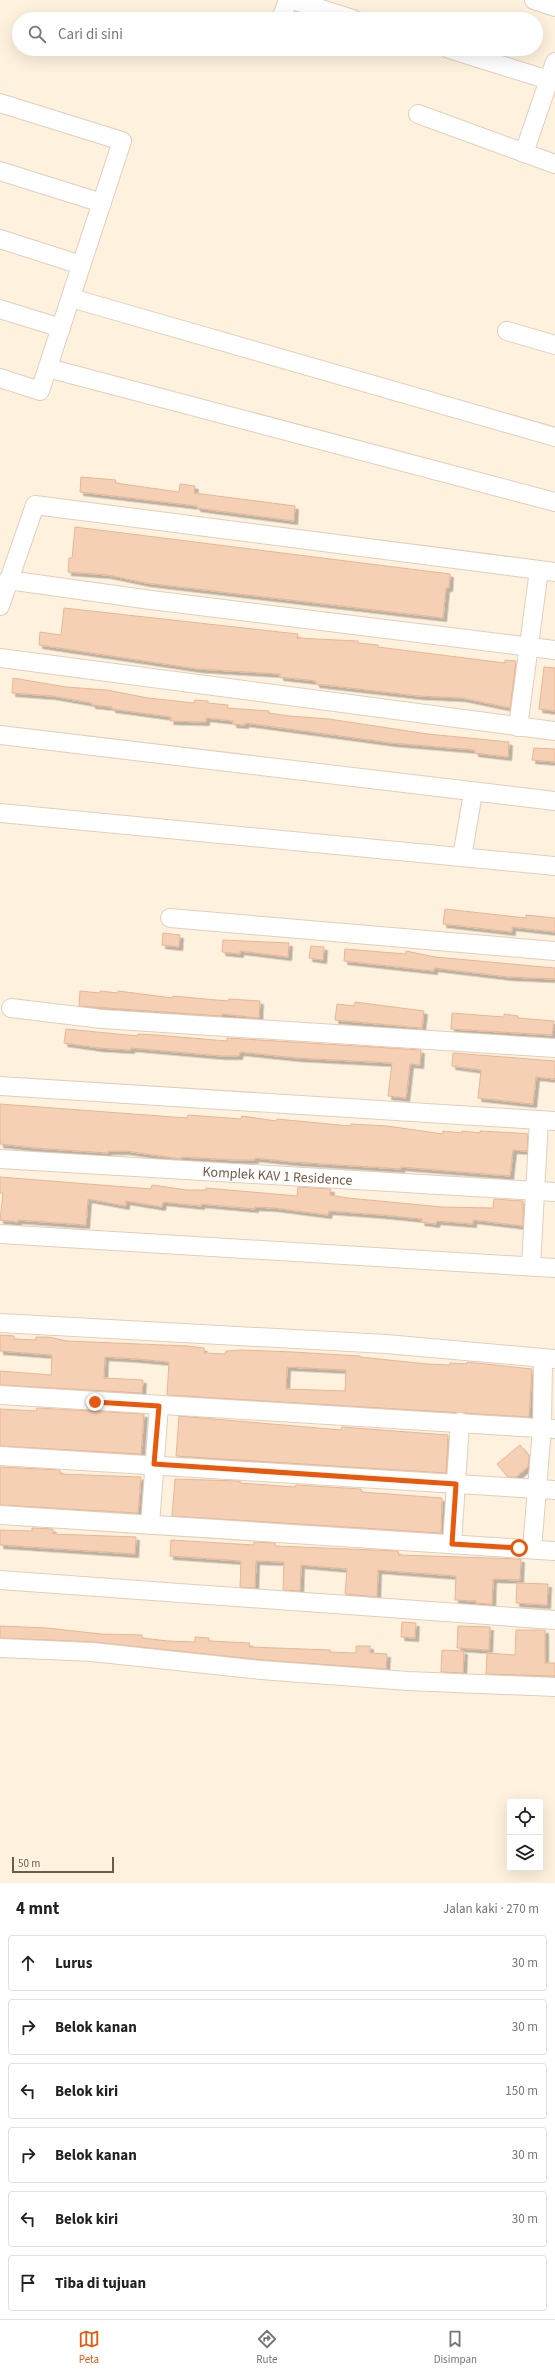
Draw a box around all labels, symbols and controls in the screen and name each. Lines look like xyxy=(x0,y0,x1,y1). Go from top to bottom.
search box xyxy=(12,12,543,56)
icon: search xyxy=(26,23,48,45)
text: Cari di sini xyxy=(58,24,123,45)
street label: Komplek KAV 1 Residence xyxy=(202,1162,353,1191)
route end xyxy=(86,1393,104,1411)
route start xyxy=(510,1539,528,1557)
map controls xyxy=(507,1799,543,1871)
button: locate xyxy=(507,1799,543,1835)
button: layers xyxy=(507,1835,543,1871)
scale bar xyxy=(12,1855,114,1874)
text: 50 m xyxy=(18,1856,40,1871)
text: 4 mnt xyxy=(16,1897,59,1921)
text: Jalan kaki · 270 m xyxy=(443,1900,539,1918)
icon: ahead xyxy=(17,1952,39,1974)
text: Lurus xyxy=(55,1953,92,1974)
text: 30 m xyxy=(512,1954,538,1972)
icon: right xyxy=(17,2016,39,2038)
text: Belok kanan xyxy=(55,2017,137,2038)
text: 30 m xyxy=(512,2018,538,2036)
icon: left xyxy=(17,2080,39,2102)
text: Belok kiri xyxy=(55,2081,118,2102)
text: 150 m xyxy=(505,2082,538,2100)
icon: right xyxy=(17,2144,39,2166)
text: Belok kanan xyxy=(55,2145,137,2166)
text: 30 m xyxy=(512,2146,538,2164)
icon: left xyxy=(17,2208,39,2230)
text: Belok kiri xyxy=(55,2209,118,2230)
text: 30 m xyxy=(512,2210,538,2228)
icon: arrive xyxy=(17,2272,39,2294)
text: Tiba di tujuan xyxy=(55,2273,146,2294)
tab: Peta xyxy=(78,2328,100,2367)
tab: Rute xyxy=(256,2328,278,2367)
tab: Disimpan xyxy=(434,2328,477,2367)

